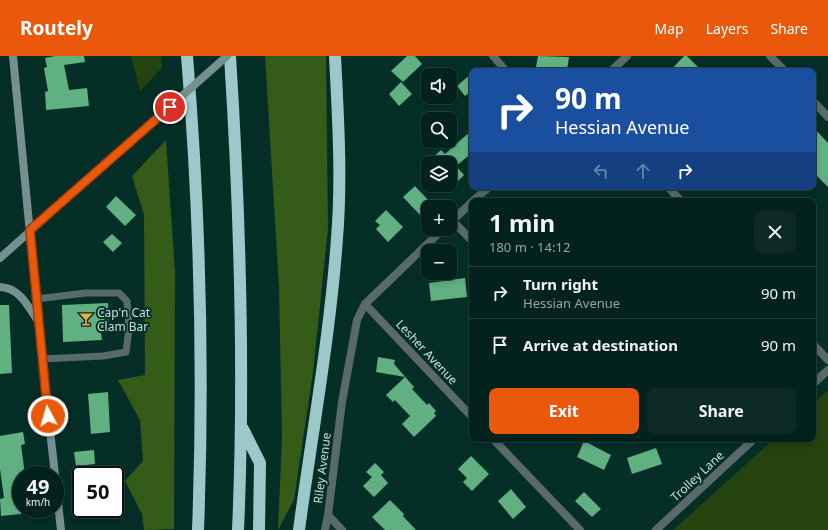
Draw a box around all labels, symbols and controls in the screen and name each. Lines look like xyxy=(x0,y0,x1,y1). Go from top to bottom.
text: Routely xyxy=(20,15,93,41)
text: Map xyxy=(655,19,684,38)
text: Layers xyxy=(706,19,748,38)
text: Share xyxy=(770,19,808,38)
map controls xyxy=(421,68,457,280)
button: sound xyxy=(421,68,457,104)
text: 90 m xyxy=(555,79,622,117)
icon: right xyxy=(489,84,541,136)
pin xyxy=(153,90,187,124)
icon: arrive xyxy=(159,96,181,118)
button: search xyxy=(421,112,457,148)
text: Hessian Avenue xyxy=(555,115,689,139)
button: layers xyxy=(421,156,457,192)
icon: left xyxy=(590,160,612,182)
icon: ahead xyxy=(632,160,654,182)
icon: right xyxy=(674,160,696,182)
button: + xyxy=(421,200,457,236)
text: 1 min xyxy=(489,206,555,239)
button: close xyxy=(754,211,796,253)
text: 180 m · 14:12 xyxy=(489,238,570,256)
button: − xyxy=(421,244,457,280)
text: Turn right xyxy=(523,274,598,294)
icon: right xyxy=(489,282,511,304)
text: 90 m xyxy=(761,283,796,303)
text: Hessian Avenue xyxy=(523,294,620,312)
place label: Cap'n Cat Clam Bar xyxy=(97,304,151,335)
bar icon: Cap'n Cat Clam Bar xyxy=(78,311,94,327)
street label: Lesher Avenue xyxy=(392,316,462,388)
icon: arrive xyxy=(489,334,511,356)
text: Arrive at destination xyxy=(523,335,678,355)
text: 90 m xyxy=(761,335,796,355)
button: Exit xyxy=(489,388,639,434)
button: Share xyxy=(647,388,796,434)
position arrow xyxy=(27,395,69,437)
street label: Riley Avenue xyxy=(309,431,335,505)
street label: Trolley Lane xyxy=(667,447,728,505)
speed limit sign: 50 xyxy=(72,466,124,518)
text: 49 xyxy=(27,473,49,500)
text: km/h xyxy=(26,495,50,509)

